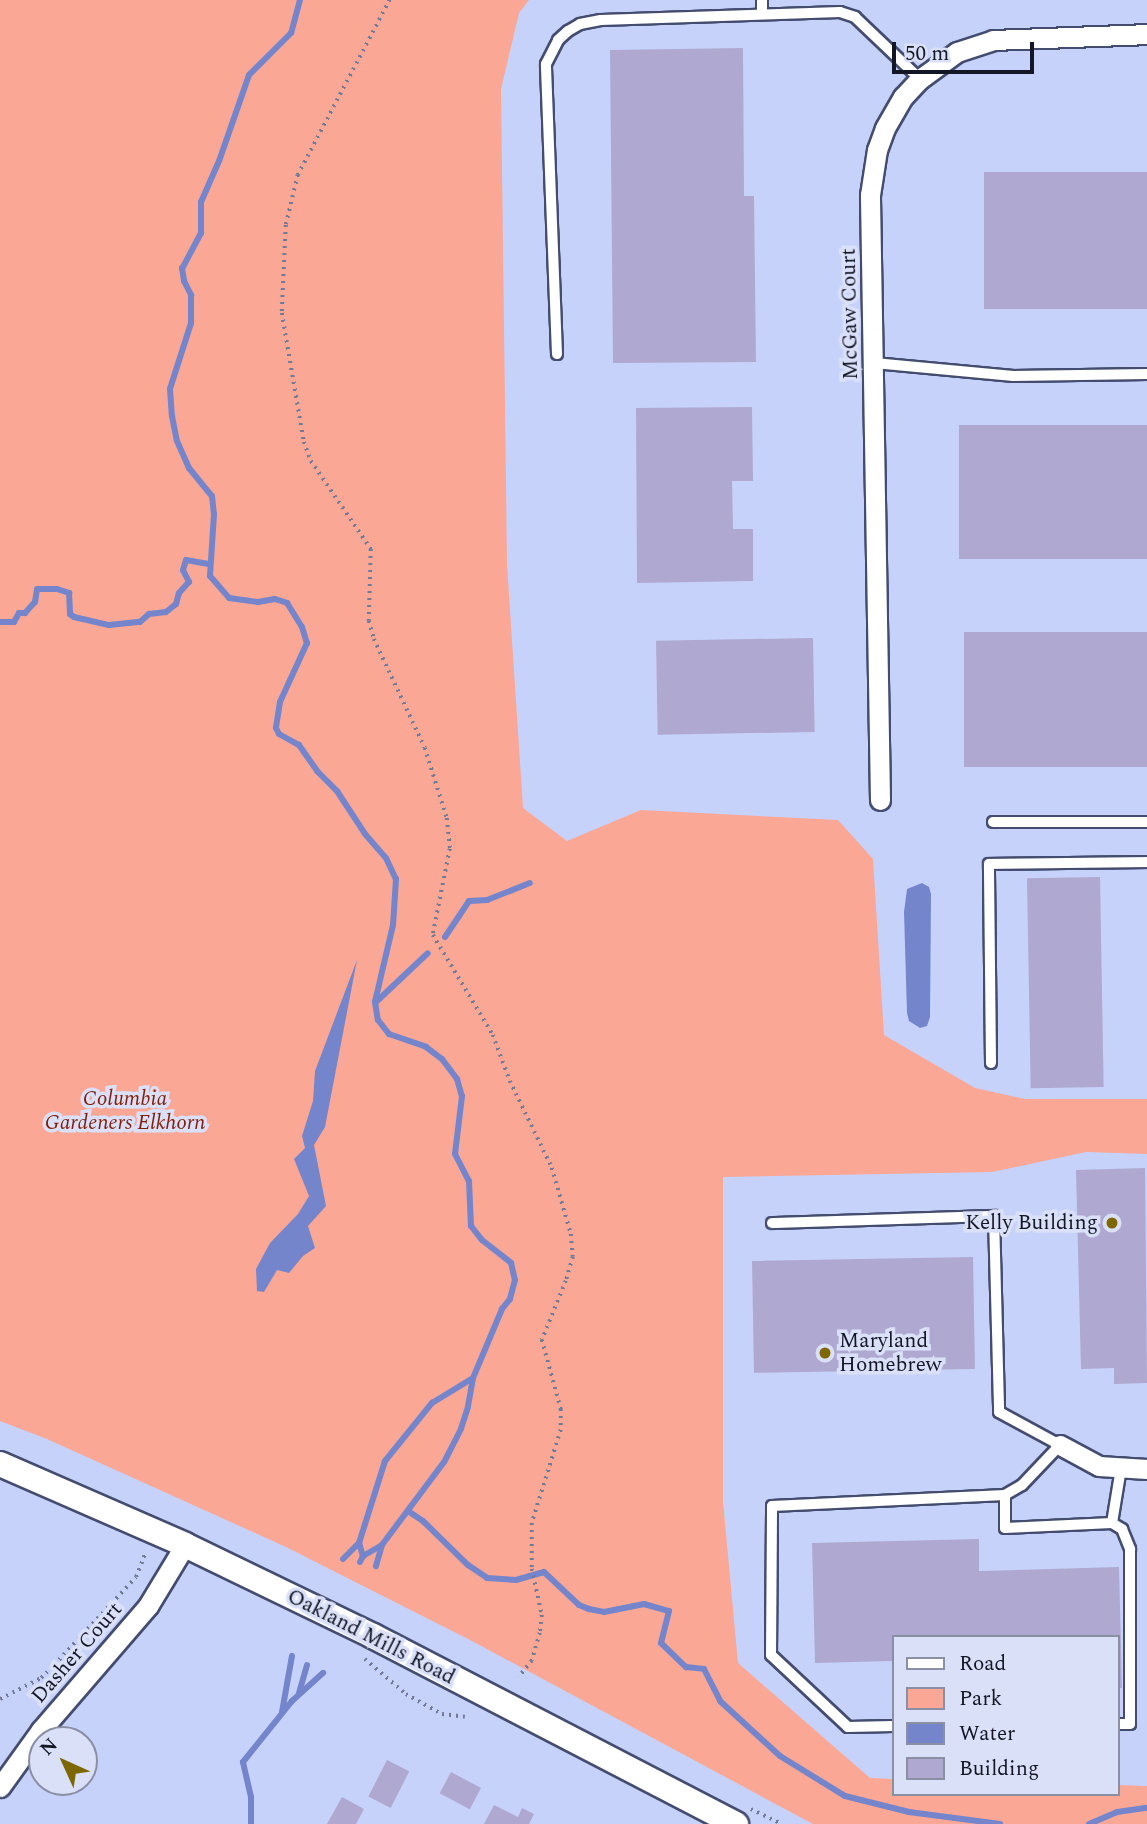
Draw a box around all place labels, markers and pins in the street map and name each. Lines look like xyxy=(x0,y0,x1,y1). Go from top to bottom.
place label: Kelly Building xyxy=(965,1210,1098,1236)
marker: Kelly Building xyxy=(1104,1215,1120,1231)
place label: Maryland Homebrew xyxy=(839,1328,942,1378)
marker: Maryland Homebrew xyxy=(817,1345,833,1361)

